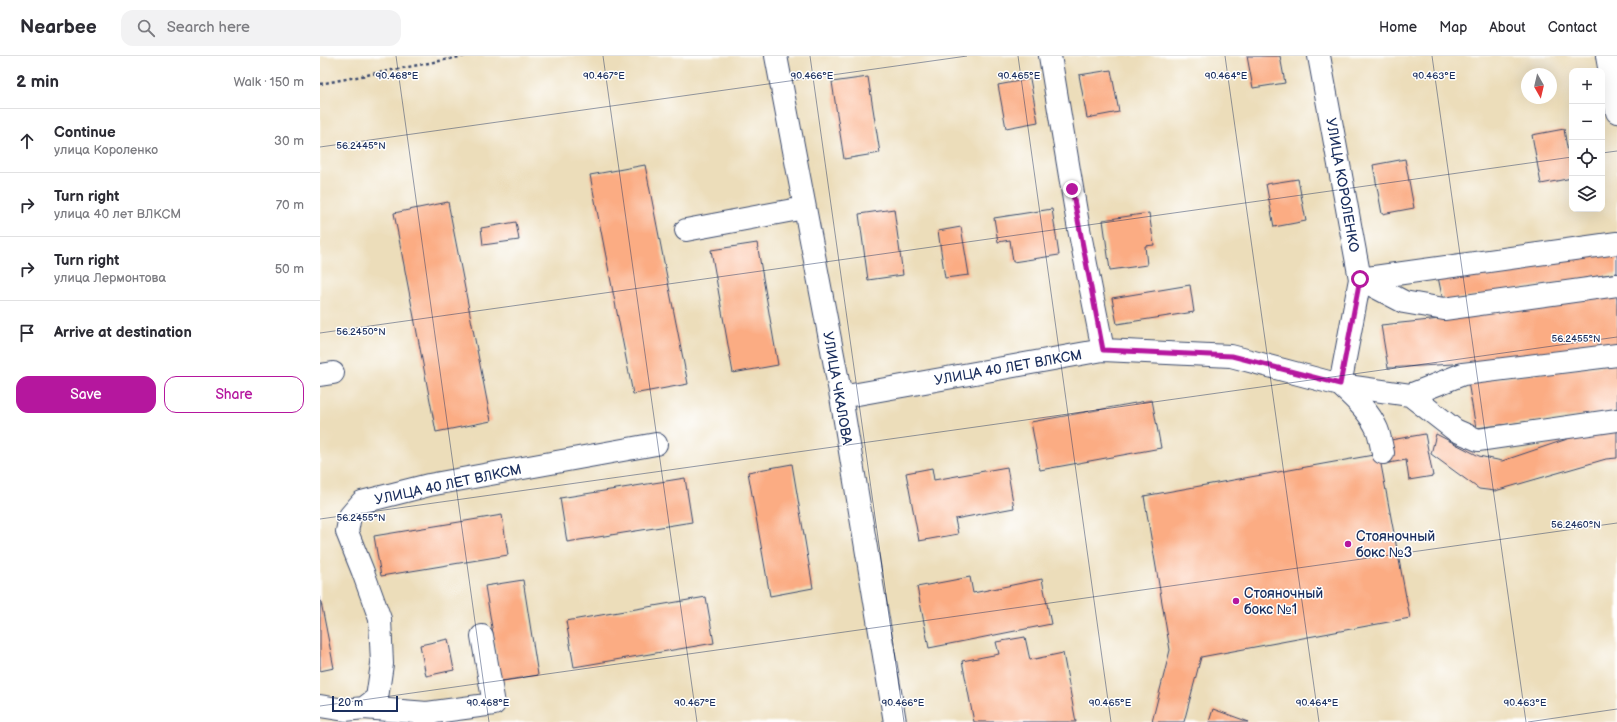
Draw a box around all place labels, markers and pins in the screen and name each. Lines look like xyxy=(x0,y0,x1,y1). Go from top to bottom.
place label: Стояночный бокс №3 xyxy=(1356,528,1435,561)
marker: Стояночный бокс №3 xyxy=(1343,539,1353,549)
place label: Стояночный бокс №1 xyxy=(1244,585,1323,618)
marker: Стояночный бокс №1 xyxy=(1231,596,1241,606)

